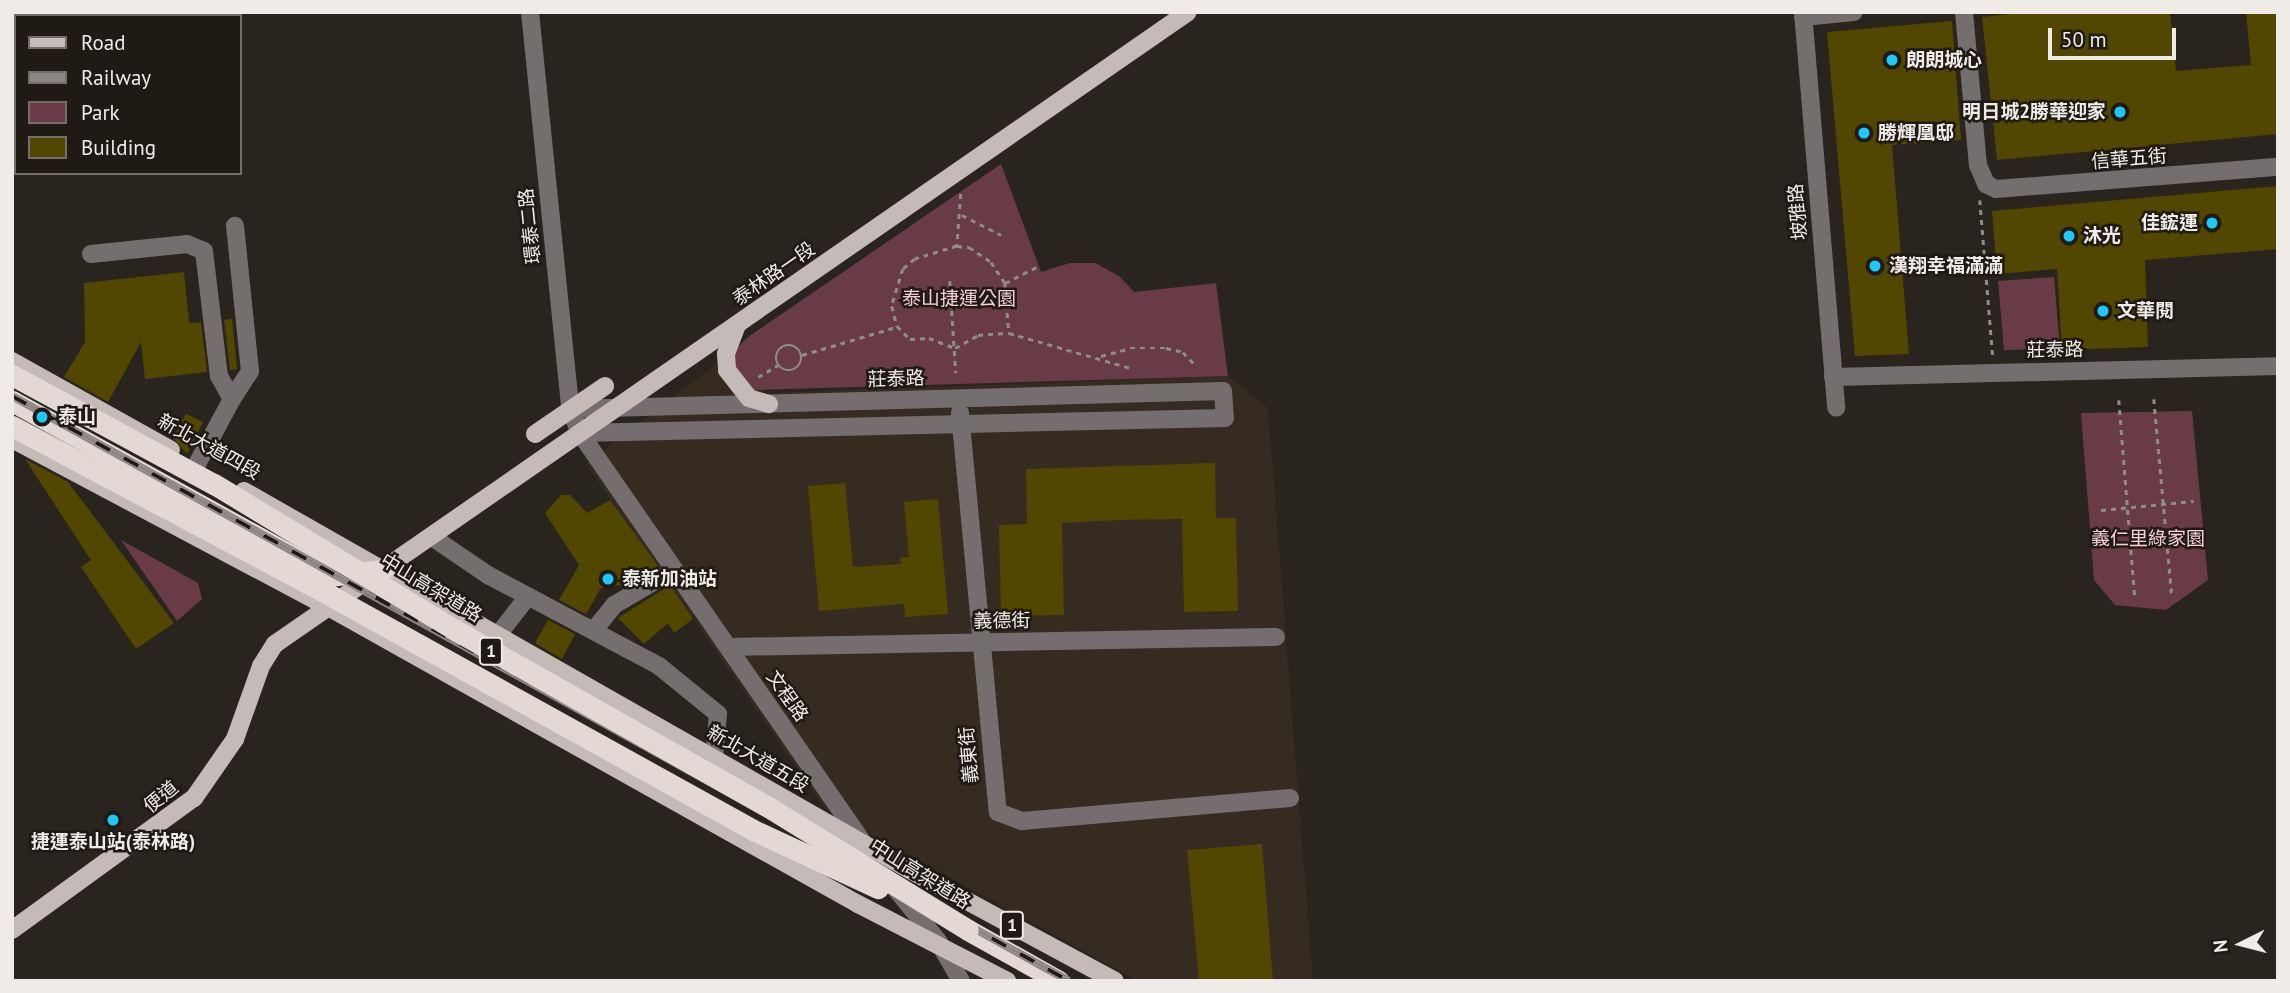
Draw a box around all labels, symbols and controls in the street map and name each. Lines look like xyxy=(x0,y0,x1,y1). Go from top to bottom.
legend xyxy=(14,14,242,175)
scale bar xyxy=(2052,14,2180,58)
text: 50 m xyxy=(2061,26,2107,53)
text: Road xyxy=(81,29,125,56)
place label: 朗朗城心 xyxy=(1906,49,1982,71)
marker: 朗朗城心 xyxy=(1884,52,1900,68)
text: Railway xyxy=(81,64,151,91)
text: Park xyxy=(81,99,120,126)
place label: 明日城2勝華迎家 xyxy=(1962,101,2106,123)
marker: 明日城2勝華迎家 xyxy=(2112,104,2128,120)
place label: 勝輝凰邸 xyxy=(1878,122,1954,144)
marker: 勝輝凰邸 xyxy=(1856,125,1872,141)
text: Building xyxy=(81,134,156,161)
street label: 信華五街 xyxy=(2090,144,2168,174)
street label: 坡雅路 xyxy=(1784,183,1812,241)
street label: 環泰二路 xyxy=(515,187,545,265)
place label: 佳鋐運 xyxy=(2141,212,2198,234)
marker: 佳鋐運 xyxy=(2204,215,2220,231)
place label: 沐光 xyxy=(2083,225,2121,247)
marker: 沐光 xyxy=(2061,228,2077,244)
street label: 泰林路一段 xyxy=(729,237,819,311)
place label: 漢翔幸福滿滿 xyxy=(1889,255,2003,277)
marker: 漢翔幸福滿滿 xyxy=(1867,258,1883,274)
park label: 泰山捷運公園 xyxy=(902,288,1016,310)
place label: 文華閱 xyxy=(2117,300,2174,322)
marker: 文華閱 xyxy=(2095,303,2111,319)
street label: 莊泰路 xyxy=(2026,338,2084,362)
street label: 莊泰路 xyxy=(867,367,925,391)
place label: 泰山 xyxy=(58,406,96,428)
marker: 泰山 xyxy=(32,407,52,427)
street label: 新北大道四段 xyxy=(154,409,264,485)
park label: 義仁里綠家園 xyxy=(2091,528,2205,550)
street label: 中山高架道路 xyxy=(376,549,486,627)
place label: 泰新加油站 xyxy=(622,568,717,590)
marker: 泰新加油站 xyxy=(600,571,616,587)
street label: 義德街 xyxy=(973,609,1031,633)
road number: 1 xyxy=(479,636,503,666)
street label: 文程路 xyxy=(761,666,813,726)
street label: 新北大道五段 xyxy=(703,721,813,797)
street label: 義東街 xyxy=(955,726,983,784)
street label: 便道 xyxy=(139,776,183,818)
marker: 捷運泰山站(泰林路) xyxy=(105,812,121,828)
place label: 捷運泰山站(泰林路) xyxy=(31,831,195,853)
street label: 中山高架道路 xyxy=(866,834,974,914)
north arrow xyxy=(2206,909,2276,979)
road number: 1 xyxy=(1000,910,1024,940)
text: N xyxy=(2208,939,2233,954)

